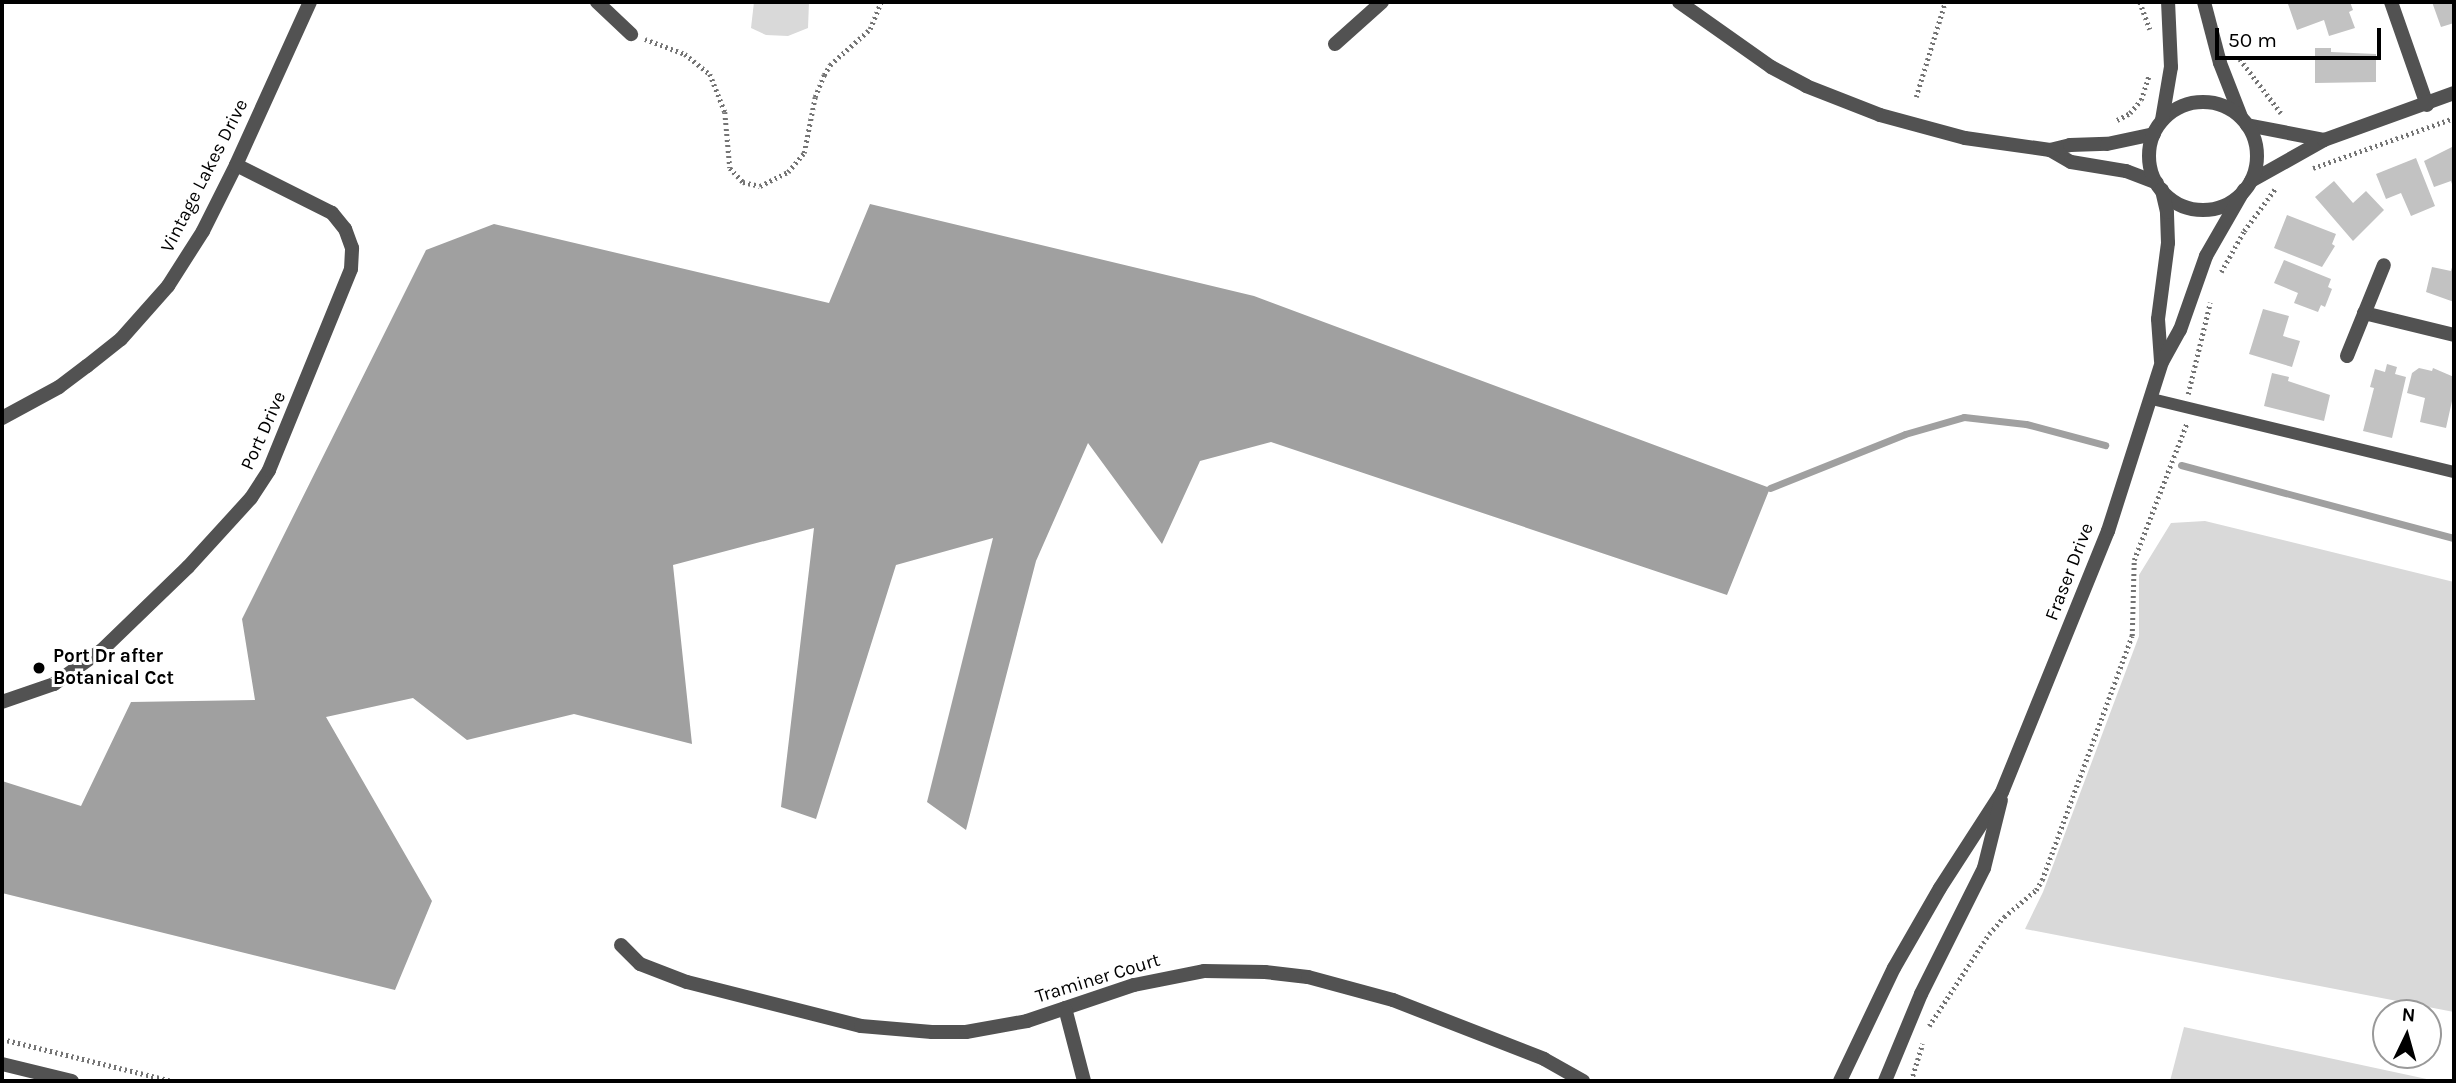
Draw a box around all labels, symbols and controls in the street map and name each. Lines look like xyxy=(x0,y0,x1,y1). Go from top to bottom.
scale bar xyxy=(2218,14,2384,58)
text: 50 m xyxy=(2228,28,2277,52)
street label: Vintage Lakes Drive xyxy=(156,95,254,257)
street label: Port Drive xyxy=(237,388,291,474)
street label: Fraser Drive xyxy=(2041,520,2099,624)
place label: Port Dr after Botanical Cct xyxy=(53,646,174,690)
marker: Port Dr after Botanical Cct xyxy=(31,660,47,676)
street label: Traminer Court xyxy=(1033,949,1163,1009)
north arrow xyxy=(2372,999,2442,1069)
text: N xyxy=(2401,1004,2416,1027)

